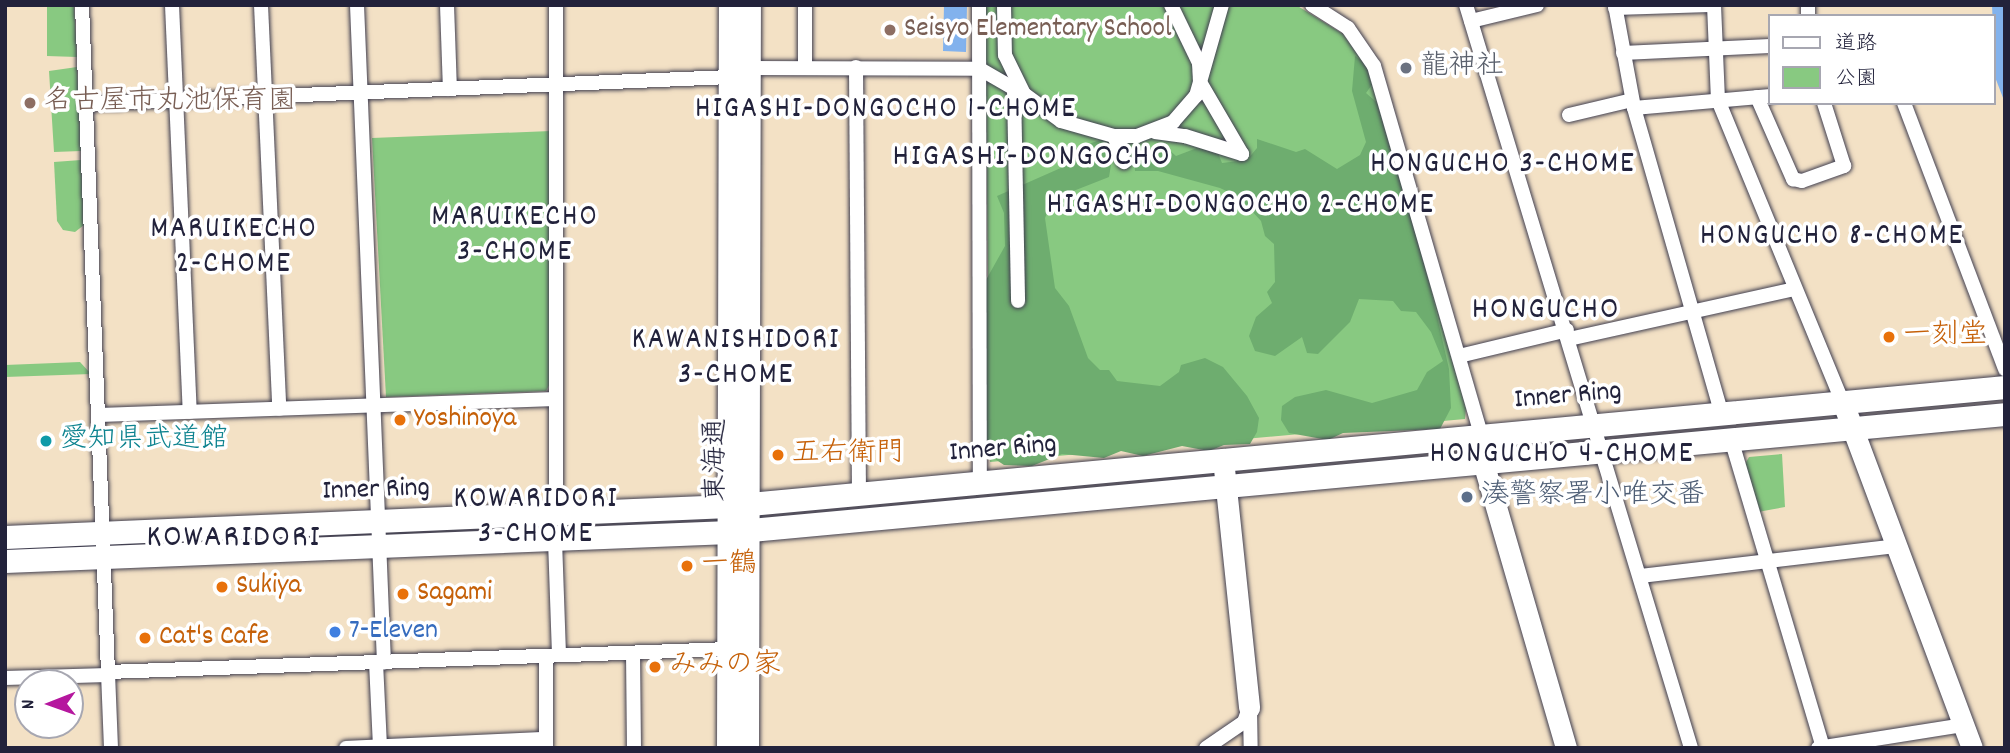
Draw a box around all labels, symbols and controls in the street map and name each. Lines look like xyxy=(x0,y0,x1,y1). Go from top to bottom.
place label: Seisyo Elementary School xyxy=(904,13,1172,47)
legend xyxy=(1769,14,1996,105)
marker: Seisyo Elementary School xyxy=(882,22,898,38)
text: 道路 xyxy=(1835,30,1877,60)
place label: 龍神社 xyxy=(1420,51,1504,85)
marker: 龍神社 xyxy=(1398,60,1414,76)
text: 公園 xyxy=(1835,65,1877,95)
place label: 名古屋市丸池保育園 xyxy=(44,86,296,120)
district label: HIGASHI-DONGOCHO 1-CHOME xyxy=(698,93,1074,129)
marker: 名古屋市丸池保育園 xyxy=(22,95,38,111)
district label: HIGASHI-DONGOCHO xyxy=(894,139,1170,177)
district label: HONGUCHO 3-CHOME xyxy=(1372,148,1634,184)
district label: HIGASHI-DONGOCHO 2-CHOME xyxy=(1050,189,1432,225)
district label: MARUIKECHO 3-CHOME xyxy=(433,201,597,272)
district label: MARUIKECHO 2-CHOME xyxy=(152,213,316,284)
district label: HONGUCHO 8-CHOME xyxy=(1702,220,1962,256)
district label: HONGUCHO xyxy=(1473,292,1619,330)
place label: 一刻堂 xyxy=(1903,320,1987,354)
district label: KAWANISHIDORI 3-CHOME xyxy=(633,324,839,394)
marker: 一刻堂 xyxy=(1881,329,1897,345)
street label: Inner Ring xyxy=(1513,376,1623,418)
place label: Yoshinoya xyxy=(414,403,516,437)
marker: Yoshinoya xyxy=(392,412,408,428)
street label: 東海通 xyxy=(701,418,735,502)
place label: 愛知県武道館 xyxy=(60,424,228,458)
street label: Inner Ring xyxy=(948,429,1058,471)
marker: 愛知県武道館 xyxy=(38,433,54,449)
place label: 五右衛門 xyxy=(792,438,904,472)
district label: HONGUCHO 4-CHOME xyxy=(1432,438,1692,474)
marker: 五右衛門 xyxy=(770,447,786,463)
street label: Inner Ring xyxy=(322,472,430,510)
place label: 湊警察署小唯交番 xyxy=(1481,480,1705,514)
district label: KOWARIDORI 3-CHOME xyxy=(455,483,617,554)
marker: 湊警察署小唯交番 xyxy=(1459,489,1475,505)
district label: KOWARIDORI xyxy=(148,520,320,558)
place label: 一鶴 xyxy=(701,549,757,583)
marker: 一鶴 xyxy=(679,558,695,574)
place label: Sukiya xyxy=(236,570,301,604)
place label: Sagami xyxy=(417,577,492,611)
marker: Sukiya xyxy=(214,579,230,595)
marker: Sagami xyxy=(395,586,411,602)
place label: 7-Eleven xyxy=(349,615,438,649)
place label: Cat's Cafe xyxy=(159,621,269,655)
marker: 7-Eleven xyxy=(327,624,343,640)
marker: Cat's Cafe xyxy=(137,630,153,646)
place label: みみの家 xyxy=(669,650,781,684)
marker: みみの家 xyxy=(647,659,663,675)
north arrow xyxy=(14,669,84,739)
text: N xyxy=(16,699,43,709)

